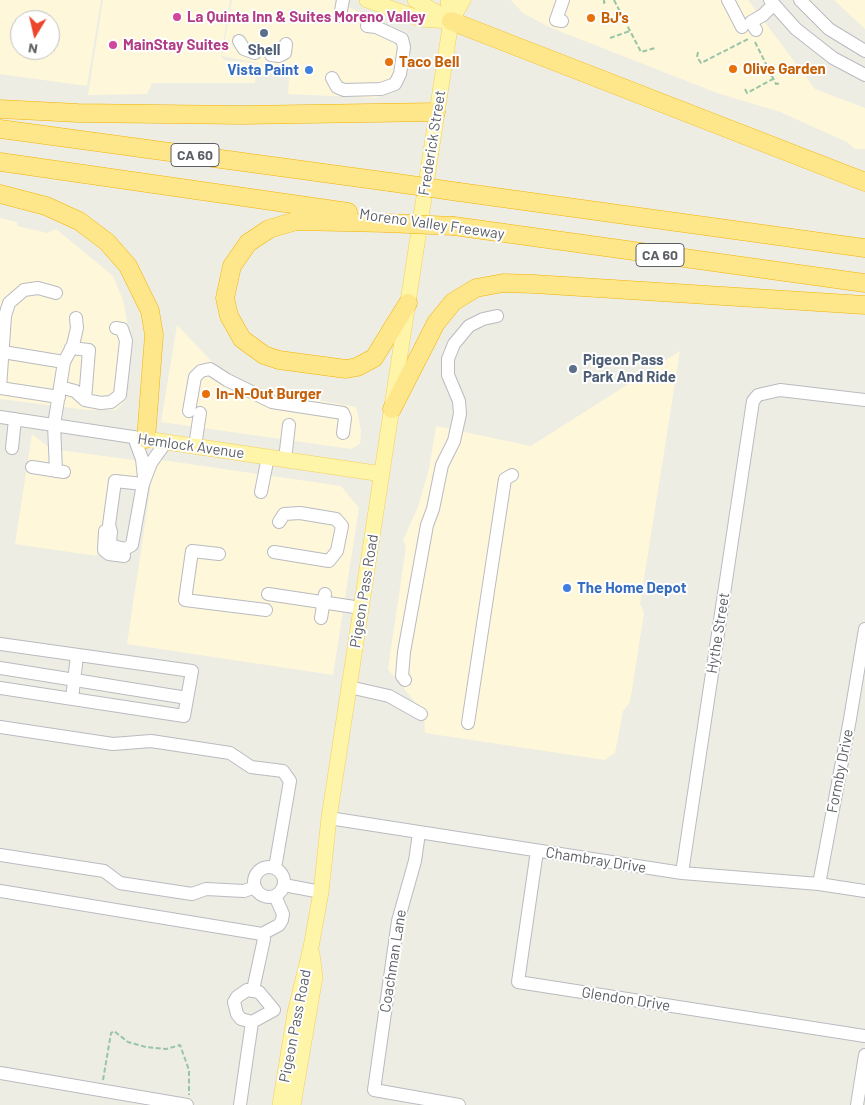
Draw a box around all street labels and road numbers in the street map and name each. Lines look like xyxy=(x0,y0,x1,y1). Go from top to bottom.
street label: Frederick Street xyxy=(415,89,449,197)
road number: CA 60 xyxy=(171,144,219,166)
street label: Moreno Valley Freeway xyxy=(358,205,506,243)
road number: CA 60 xyxy=(636,244,684,266)
street label: Hemlock Avenue xyxy=(136,430,246,462)
street label: Pigeon Pass Road xyxy=(346,533,382,649)
street label: Hythe Street xyxy=(703,591,733,675)
street label: Formby Drive xyxy=(823,727,857,815)
street label: Chambray Drive xyxy=(544,843,648,877)
street label: Coachman Lane xyxy=(376,908,410,1014)
street label: Pigeon Pass Road xyxy=(275,968,315,1084)
street label: Glendon Drive xyxy=(580,983,672,1015)

